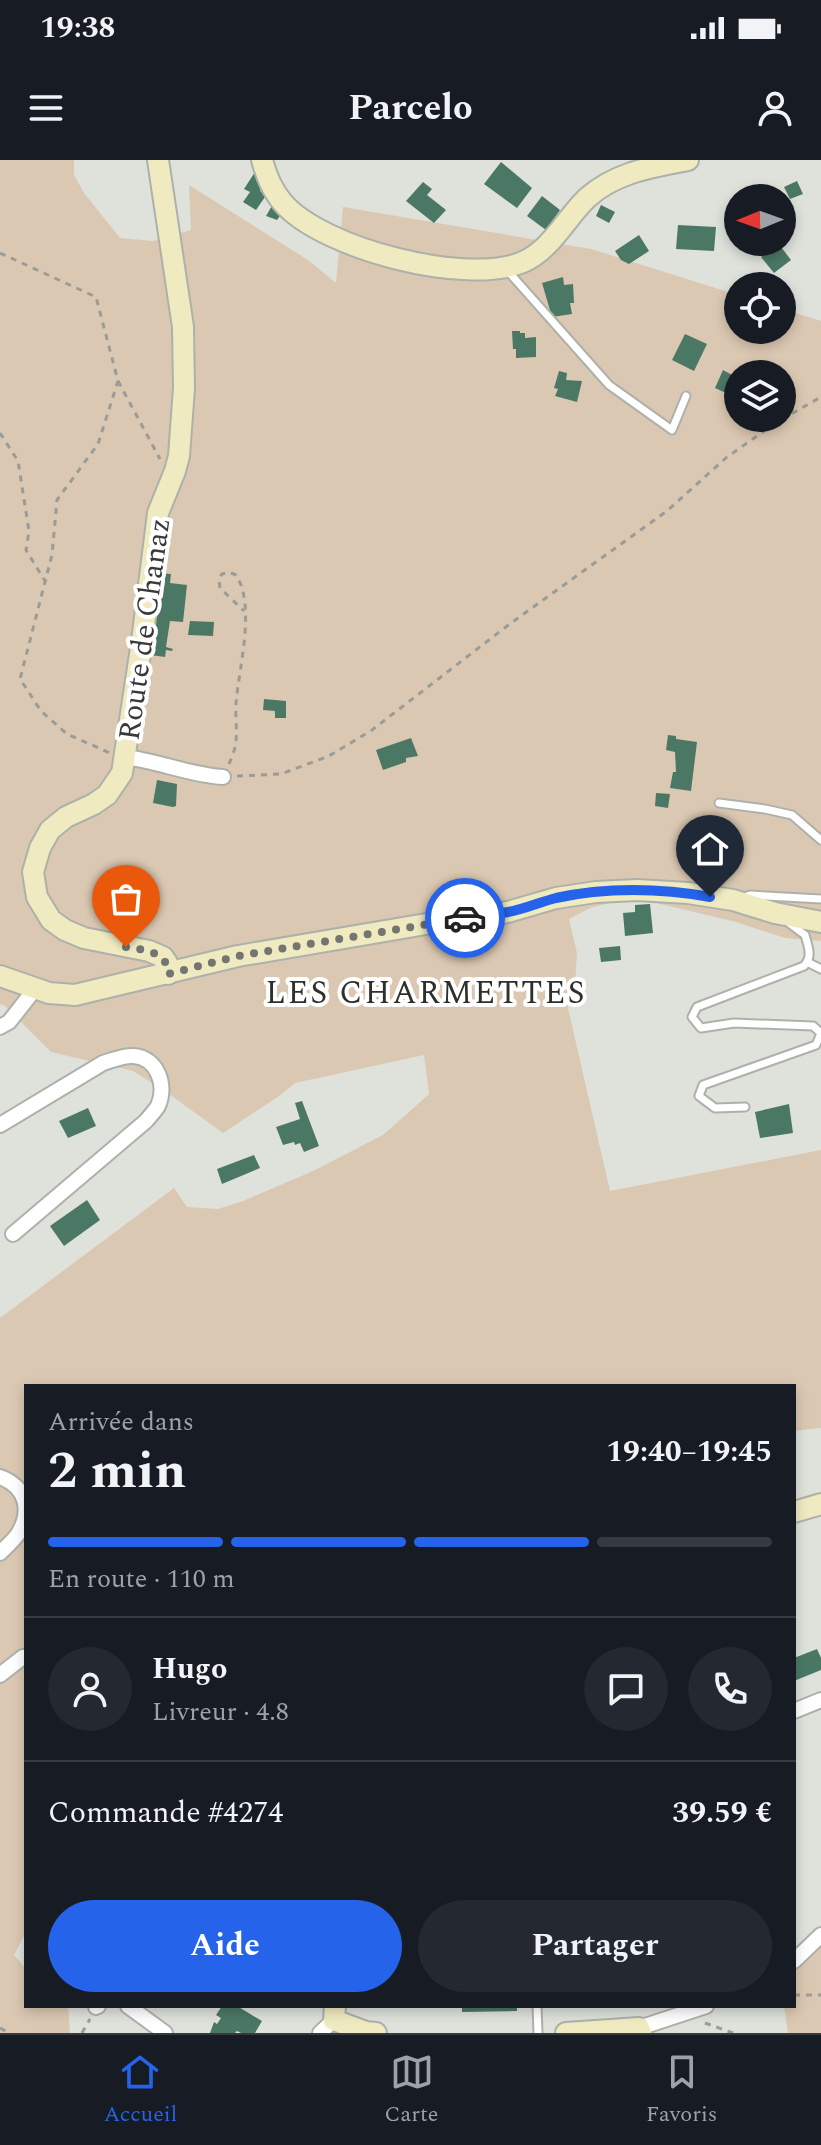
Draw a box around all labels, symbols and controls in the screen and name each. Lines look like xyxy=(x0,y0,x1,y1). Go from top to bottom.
text: 19:38 xyxy=(40,5,115,51)
text: Parcelo xyxy=(348,81,473,136)
icon: menu xyxy=(24,86,68,130)
icon: person xyxy=(753,86,797,130)
north arrow xyxy=(724,184,796,256)
map controls xyxy=(724,184,796,432)
button: locate xyxy=(724,272,796,344)
button: layers xyxy=(724,360,796,432)
street label: Route de Chanaz xyxy=(107,515,183,743)
pin xyxy=(676,815,744,897)
icon: home xyxy=(688,827,732,871)
pin xyxy=(92,865,160,947)
icon: bag xyxy=(104,877,148,921)
courier xyxy=(425,878,505,958)
icon: car xyxy=(443,896,487,940)
district label: LES CHARMETTES xyxy=(266,969,586,1018)
text: Arrivée dans xyxy=(48,1402,194,1442)
text: 19:40–19:45 xyxy=(606,1429,772,1475)
text: 2 min xyxy=(48,1432,186,1511)
text: En route · 110 m xyxy=(48,1559,235,1599)
text: Hugo xyxy=(152,1646,227,1692)
button: person xyxy=(48,1647,132,1731)
button: chat xyxy=(584,1647,668,1731)
button: phone xyxy=(688,1647,772,1731)
text: Livreur · 4.8 xyxy=(152,1692,289,1732)
text: Commande #4274 xyxy=(48,1790,283,1836)
text: 39.59 € xyxy=(672,1790,772,1836)
button: Aide xyxy=(48,1900,402,1992)
button: Partager xyxy=(418,1900,772,1992)
tab: Accueil xyxy=(104,2050,177,2131)
tab: Carte xyxy=(385,2050,439,2131)
tab: Favoris xyxy=(646,2050,717,2131)

